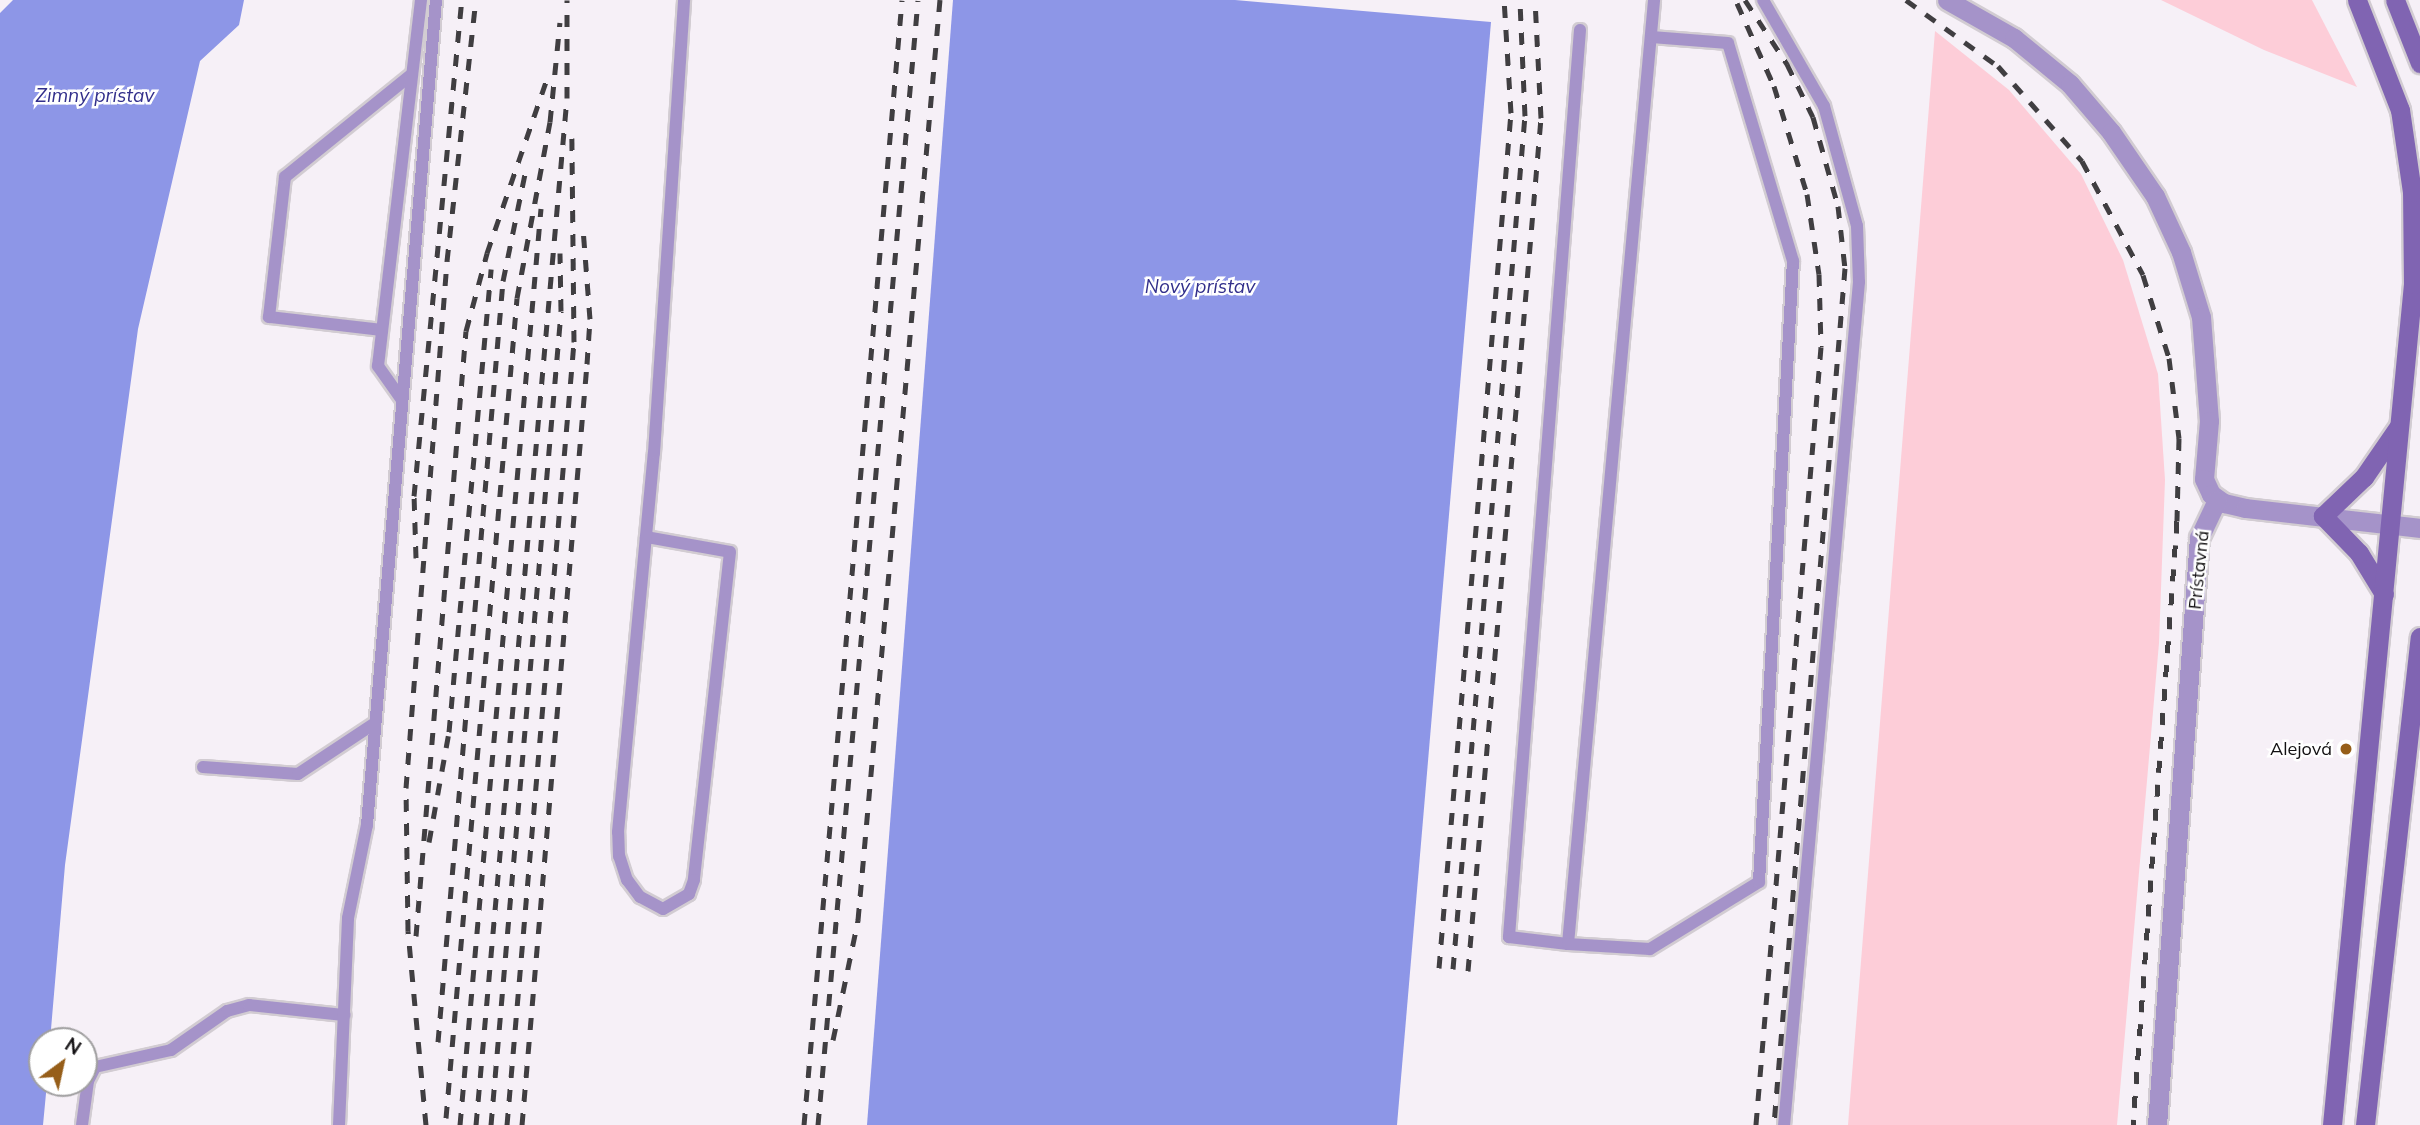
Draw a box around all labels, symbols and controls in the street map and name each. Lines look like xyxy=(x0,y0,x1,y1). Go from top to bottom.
water label: Zimný prístav xyxy=(36,85,154,107)
water label: Nový prístav xyxy=(1145,276,1255,298)
street label: Prístavná xyxy=(2184,530,2214,610)
place label: Alejová xyxy=(2270,738,2332,760)
marker: Alejová xyxy=(2338,741,2354,757)
north arrow xyxy=(28,1027,98,1097)
text: N xyxy=(61,1032,86,1060)

